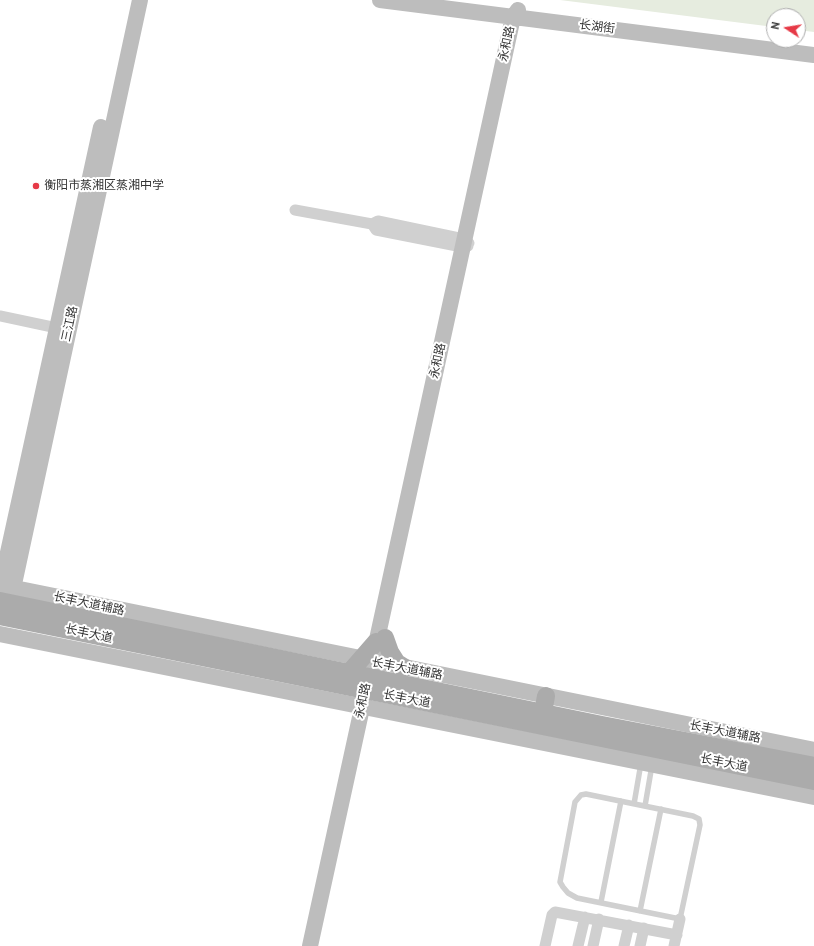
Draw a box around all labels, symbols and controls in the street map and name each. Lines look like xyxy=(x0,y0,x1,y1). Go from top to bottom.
north arrow xyxy=(766,8,806,48)
street label: 长湖街 xyxy=(578,18,616,36)
text: N xyxy=(768,21,783,31)
street label: 永和路 xyxy=(496,25,518,63)
place label: 衡阳市蒸湘区蒸湘中学 xyxy=(44,179,164,193)
marker: 衡阳市蒸湘区蒸湘中学 xyxy=(31,181,41,191)
street label: 三江路 xyxy=(59,305,81,343)
street label: 永和路 xyxy=(427,342,449,380)
street label: 长丰大道辅路 xyxy=(52,589,126,619)
street label: 长丰大道 xyxy=(64,622,114,646)
street label: 长丰大道辅路 xyxy=(370,655,444,683)
street label: 永和路 xyxy=(352,682,374,720)
street label: 长丰大道 xyxy=(382,687,432,711)
street label: 长丰大道辅路 xyxy=(688,718,762,746)
street label: 长丰大道 xyxy=(699,751,749,775)

